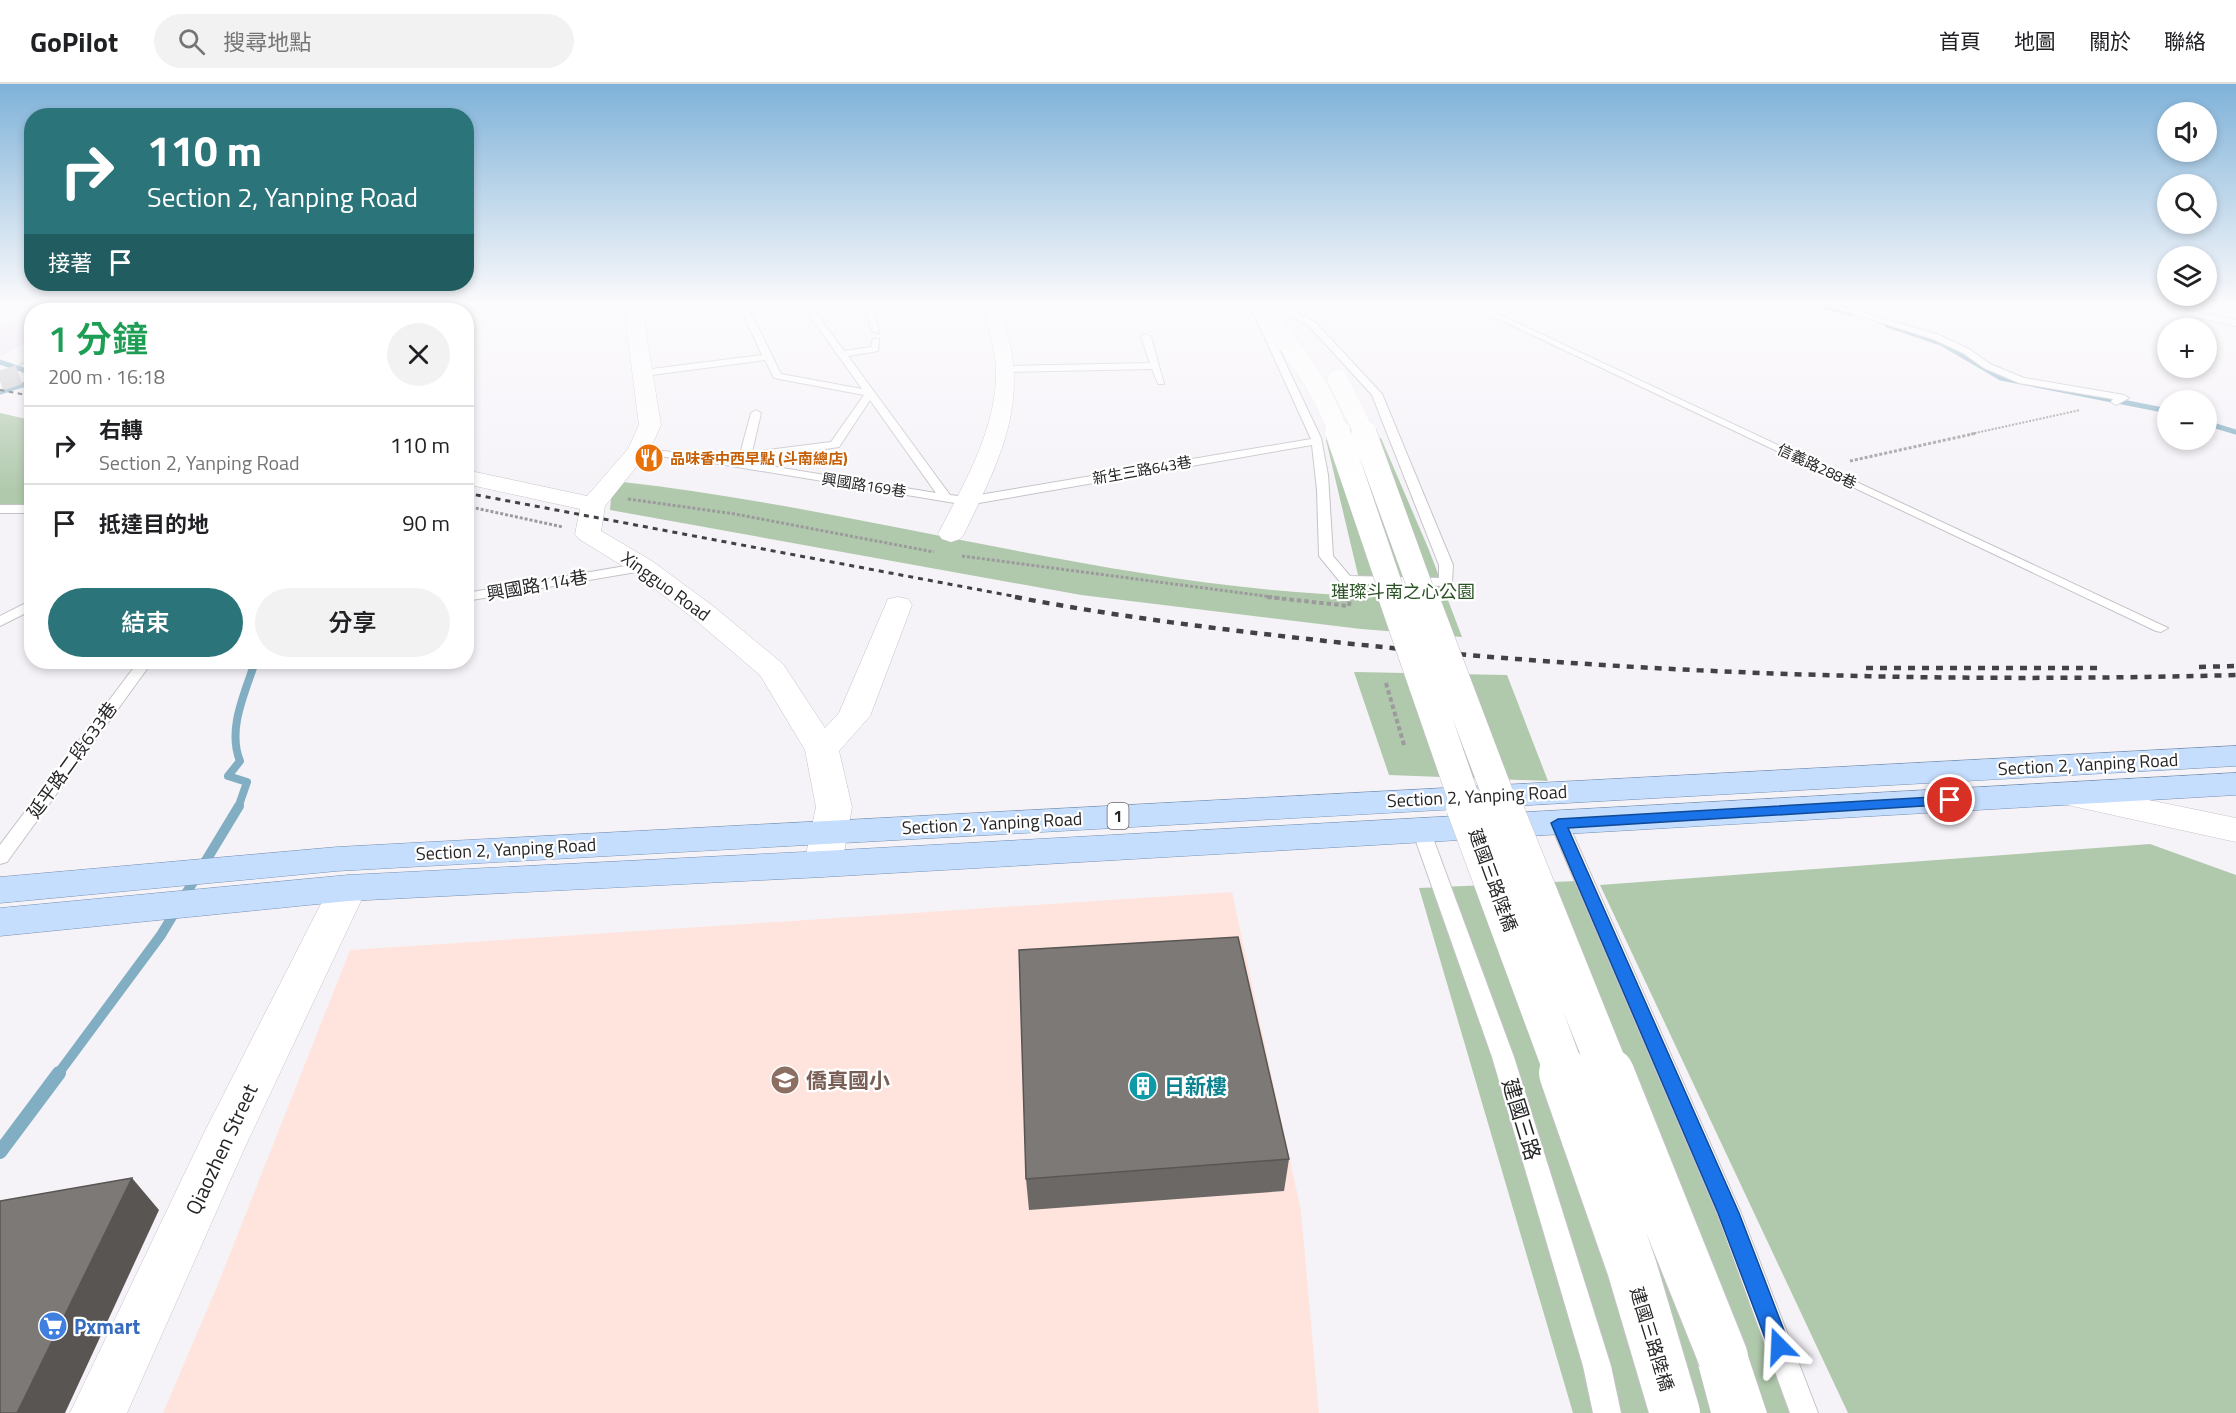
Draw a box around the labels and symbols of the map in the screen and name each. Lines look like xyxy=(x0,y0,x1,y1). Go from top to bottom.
street label: 信義路288巷 xyxy=(1774,438,1860,494)
restaurant icon: 品味香中西早點 (斗南總店) xyxy=(633,442,665,474)
place label: 品味香中西早點 (斗南總店) xyxy=(670,447,848,470)
street label: 新生三路643巷 xyxy=(1091,450,1193,490)
street label: 興國路169巷 xyxy=(820,467,908,503)
street label: Xingguo Road xyxy=(616,544,716,628)
street label: 興國路114巷 xyxy=(484,563,590,607)
park label: 璀璨斗南之心公園 xyxy=(1331,578,1475,605)
street label: 延平路二段633巷 xyxy=(20,696,124,824)
street label: Section 2, Yanping Road xyxy=(1997,746,2179,782)
pin xyxy=(1924,774,1975,825)
street label: Section 2, Yanping Road xyxy=(1386,778,1568,814)
road number: 1 xyxy=(1108,803,1128,829)
street label: Section 2, Yanping Road xyxy=(901,805,1083,841)
street label: 建國三路陸橋 xyxy=(1462,825,1524,935)
street label: Section 2, Yanping Road xyxy=(415,831,597,867)
school or university icon: 僑真國小 xyxy=(769,1064,801,1096)
place label: 僑真國小 xyxy=(806,1064,890,1096)
building icon: 日新樓 xyxy=(1127,1070,1159,1102)
place label: 日新樓 xyxy=(1164,1070,1227,1102)
street label: 建國三路 xyxy=(1494,1074,1550,1164)
street label: Qiaozhen Street xyxy=(177,1078,266,1220)
street label: 建國三路陸橋 xyxy=(1623,1283,1681,1395)
supermarket icon: Pxmart xyxy=(37,1310,69,1342)
place label: Pxmart xyxy=(74,1310,140,1342)
position arrow xyxy=(1747,1314,1811,1378)

